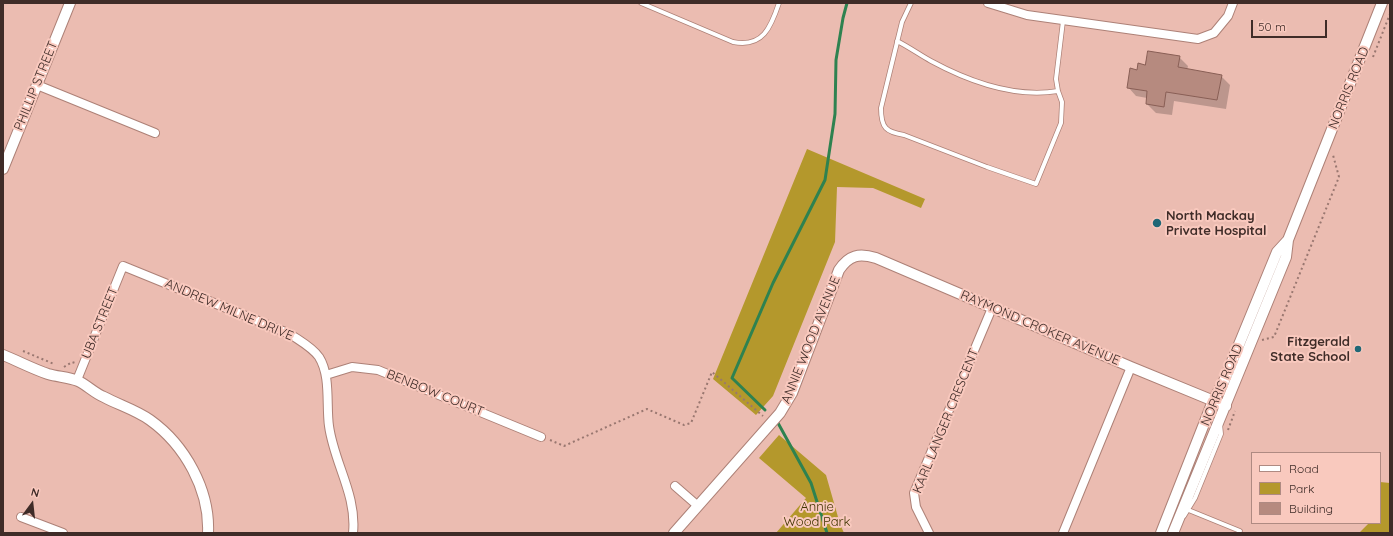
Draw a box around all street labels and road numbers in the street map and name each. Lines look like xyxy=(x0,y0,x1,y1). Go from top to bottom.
street label: PHILLIP STREET xyxy=(11,39,61,133)
street label: NORRIS ROAD xyxy=(1325,45,1373,131)
street label: ANNIE WOOD AVENUE xyxy=(778,274,844,406)
street label: ANDREW MILNE DRIVE xyxy=(162,276,296,344)
street label: UBA STREET xyxy=(78,285,122,361)
street label: RAYMOND CROKER AVENUE xyxy=(958,287,1122,369)
street label: NORRIS ROAD xyxy=(1198,342,1246,428)
street label: KARL LANGER CRESCENT xyxy=(910,346,982,496)
street label: BENBOW COURT xyxy=(384,366,486,420)

